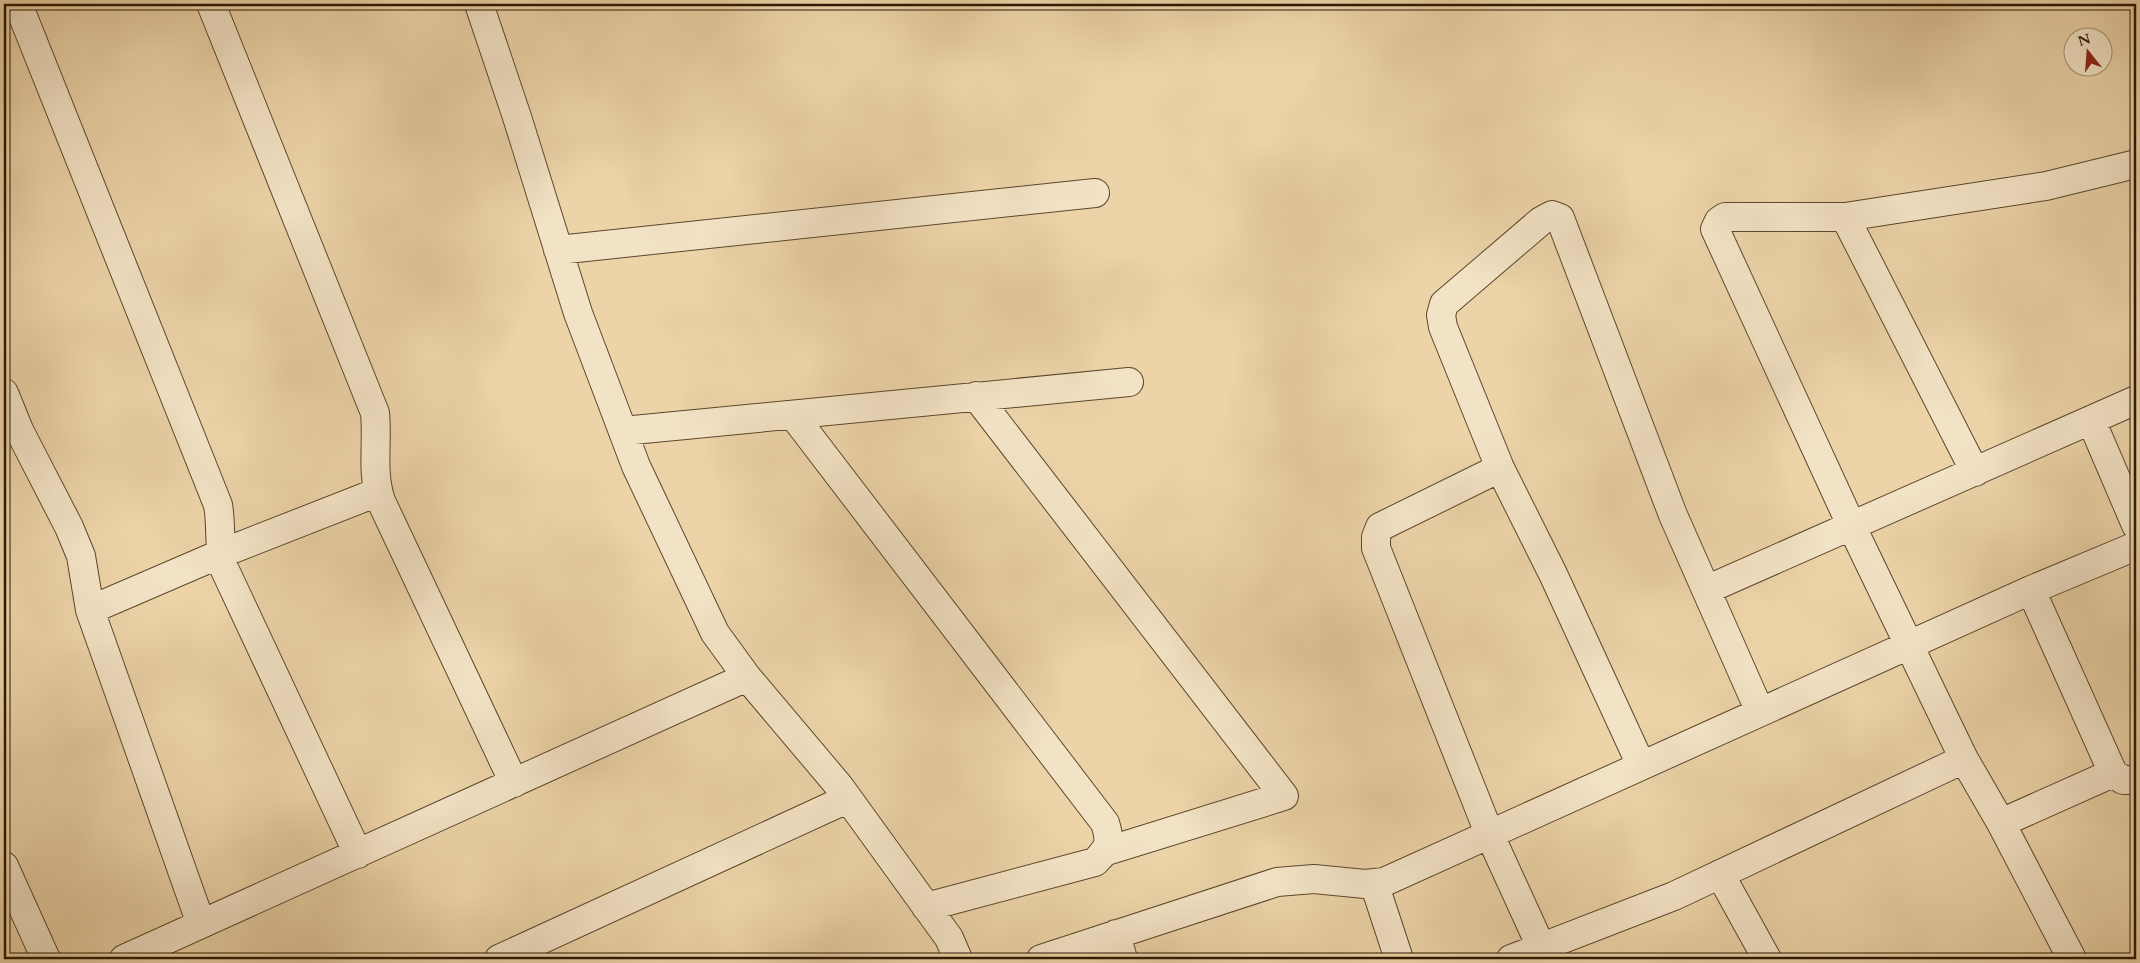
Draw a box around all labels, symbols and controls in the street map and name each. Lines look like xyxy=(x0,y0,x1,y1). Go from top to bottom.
north arrow xyxy=(2062,28,2112,78)
text: N xyxy=(2076,29,2093,51)

